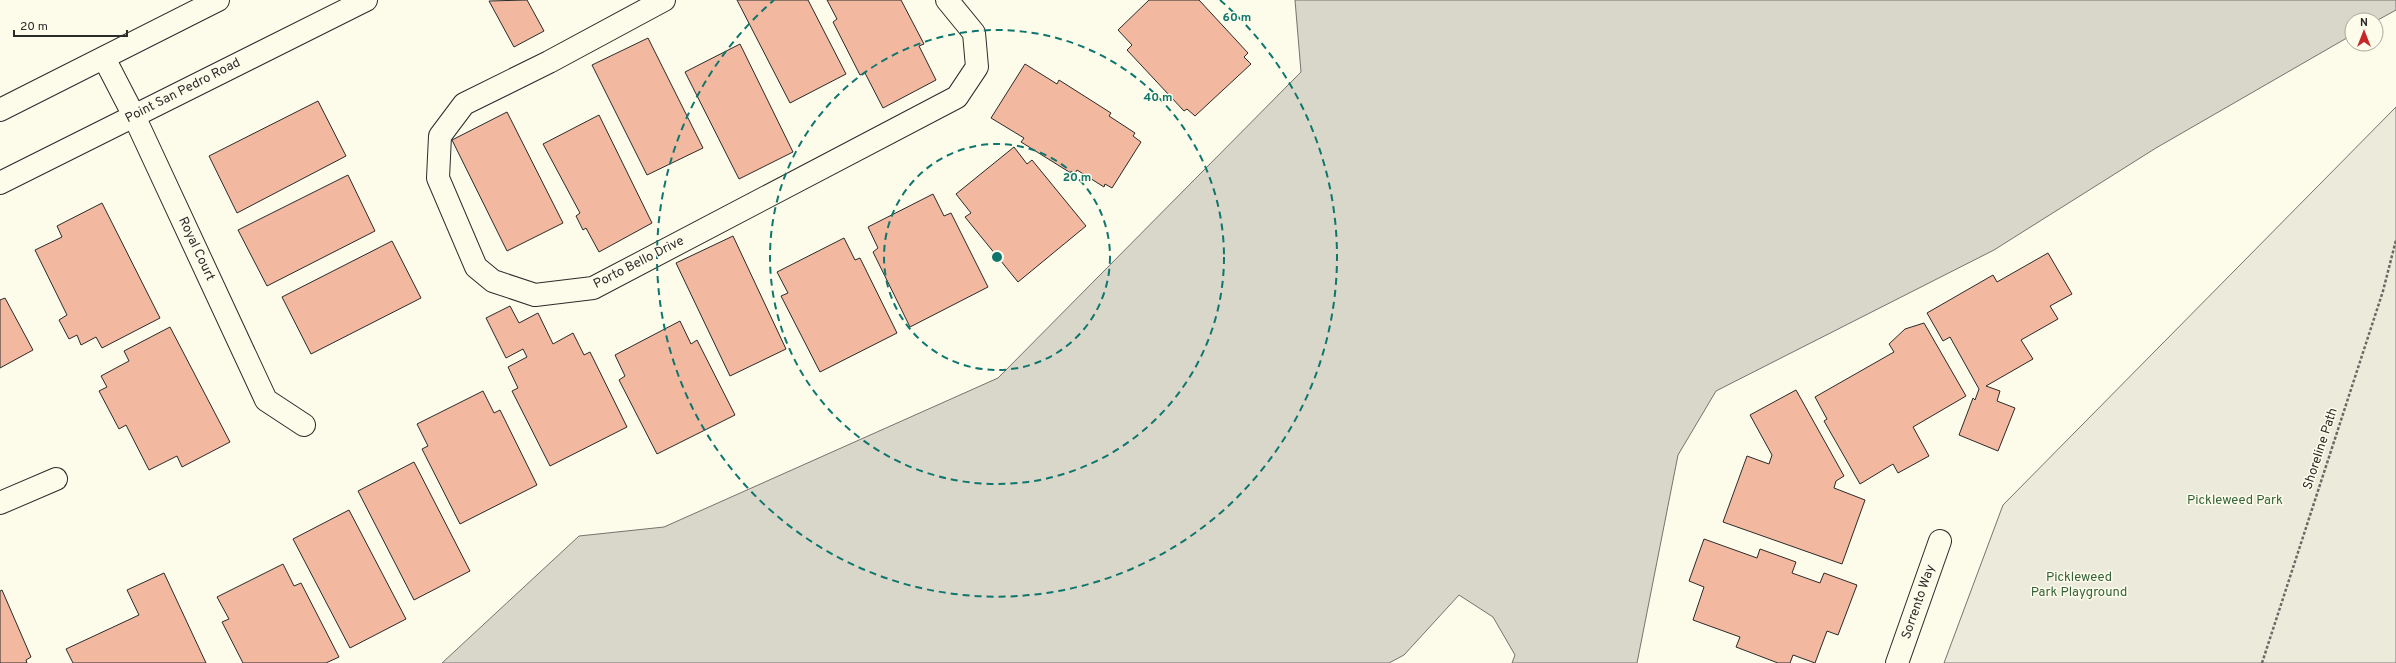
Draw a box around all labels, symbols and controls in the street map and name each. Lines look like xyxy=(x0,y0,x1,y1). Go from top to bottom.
text: 60 m xyxy=(1223,10,1251,26)
scale bar xyxy=(14,12,127,38)
north arrow xyxy=(2344,12,2384,52)
text: N xyxy=(2360,16,2368,30)
text: 20 m xyxy=(20,19,48,35)
street label: Point San Pedro Road xyxy=(123,55,243,127)
text: 40 m xyxy=(1143,90,1173,106)
text: 20 m xyxy=(1063,170,1091,186)
street label: Royal Court xyxy=(174,214,218,284)
street label: Porto Bello Drive xyxy=(591,233,687,293)
centre of rings xyxy=(990,250,1004,264)
street label: Shoreline Path xyxy=(2300,406,2342,492)
park label: Pickleweed Park xyxy=(2187,493,2283,509)
street label: Sorrento Way xyxy=(1899,562,1939,641)
park label: Pickleweed Park Playground xyxy=(2031,570,2127,601)

